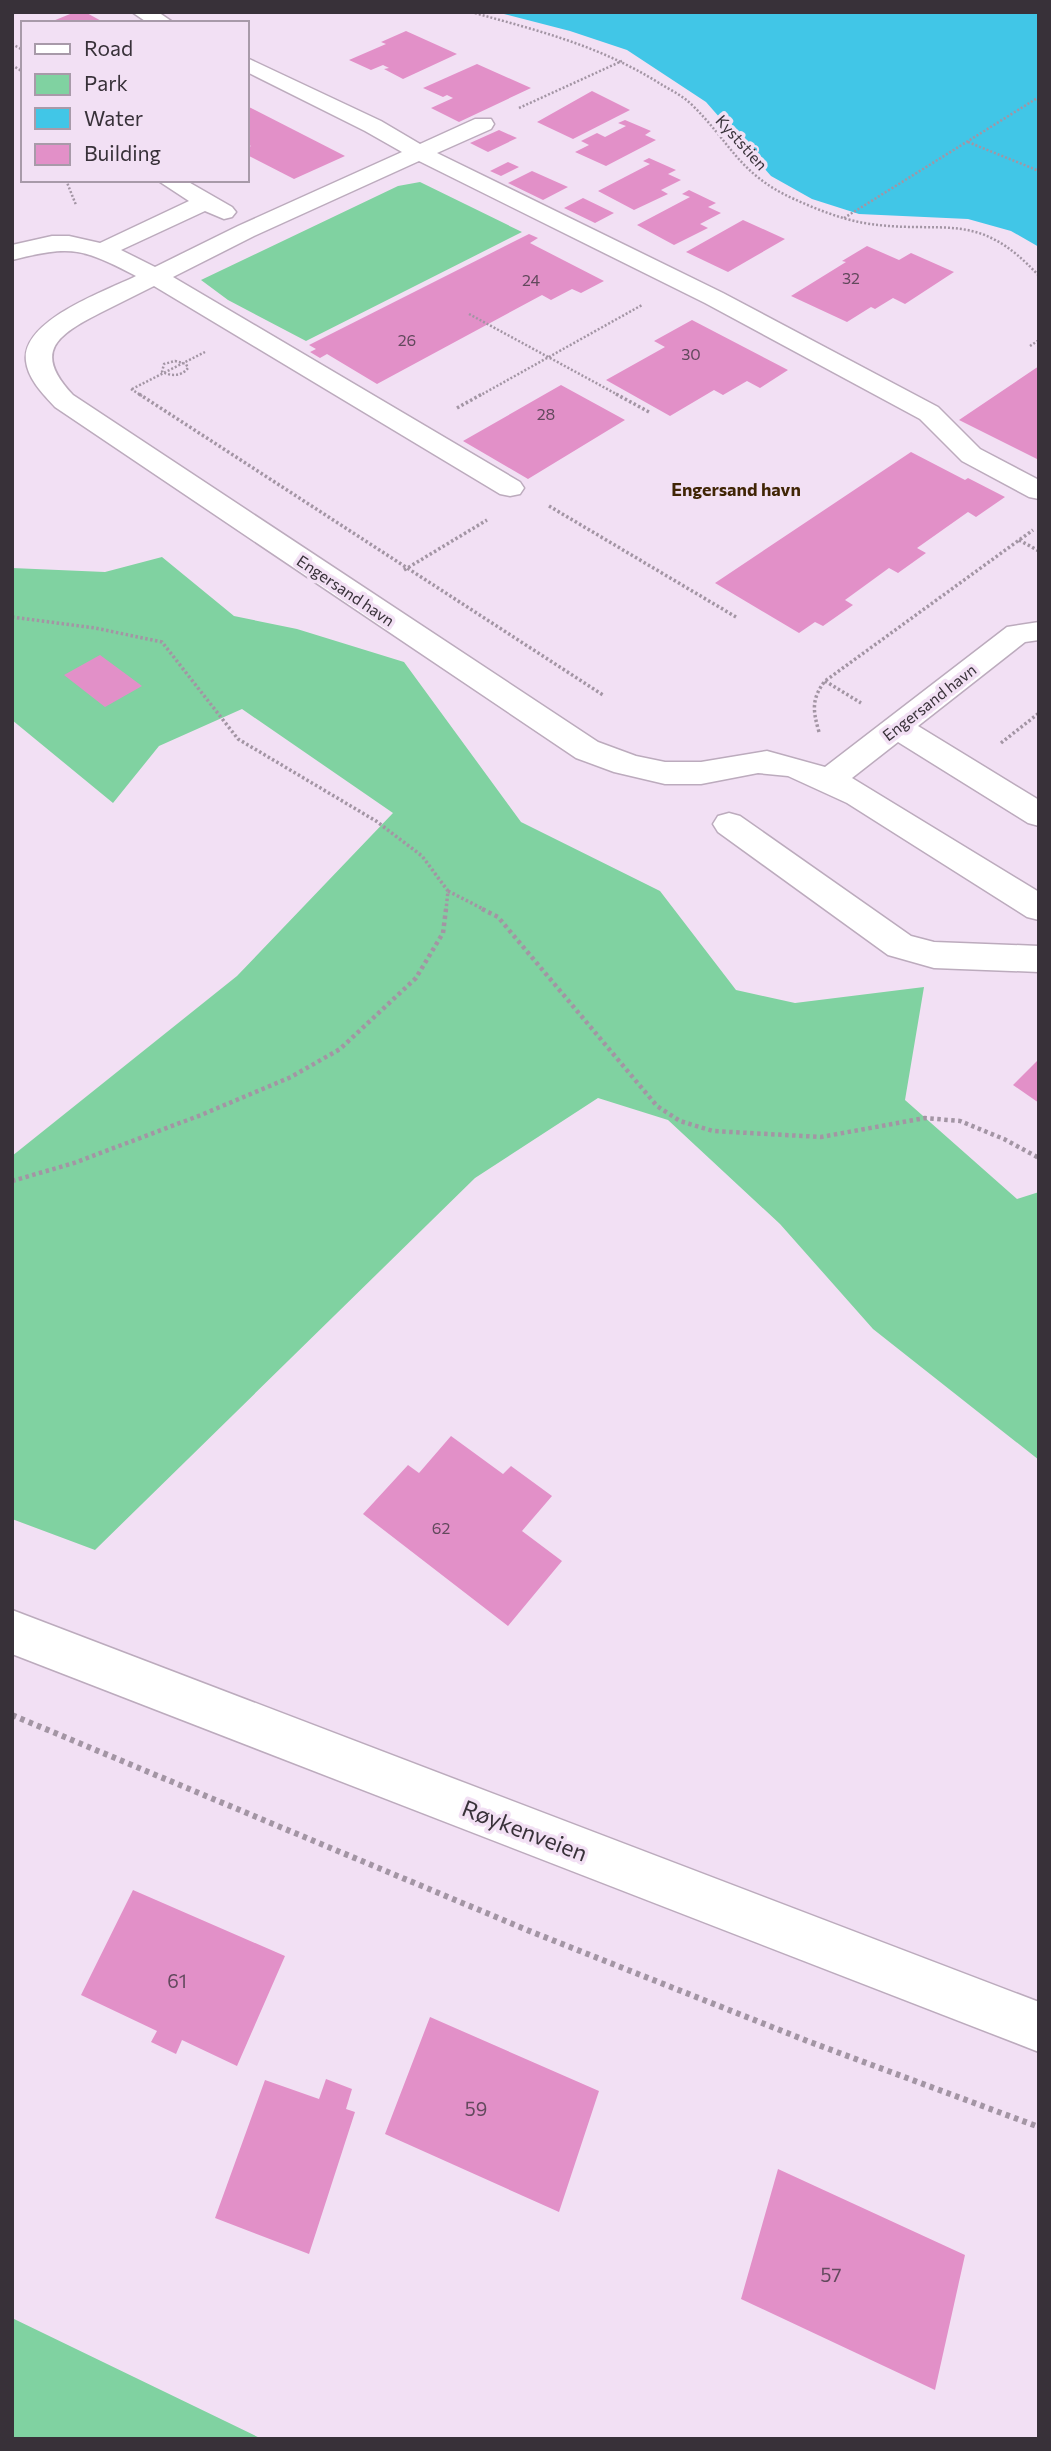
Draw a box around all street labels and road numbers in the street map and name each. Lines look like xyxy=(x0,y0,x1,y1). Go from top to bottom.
street label: Kyststien xyxy=(712,110,772,174)
street label: Engersand havn xyxy=(294,550,398,630)
street label: Engersand havn xyxy=(878,660,980,744)
street label: Røykenveien xyxy=(459,1793,591,1867)

